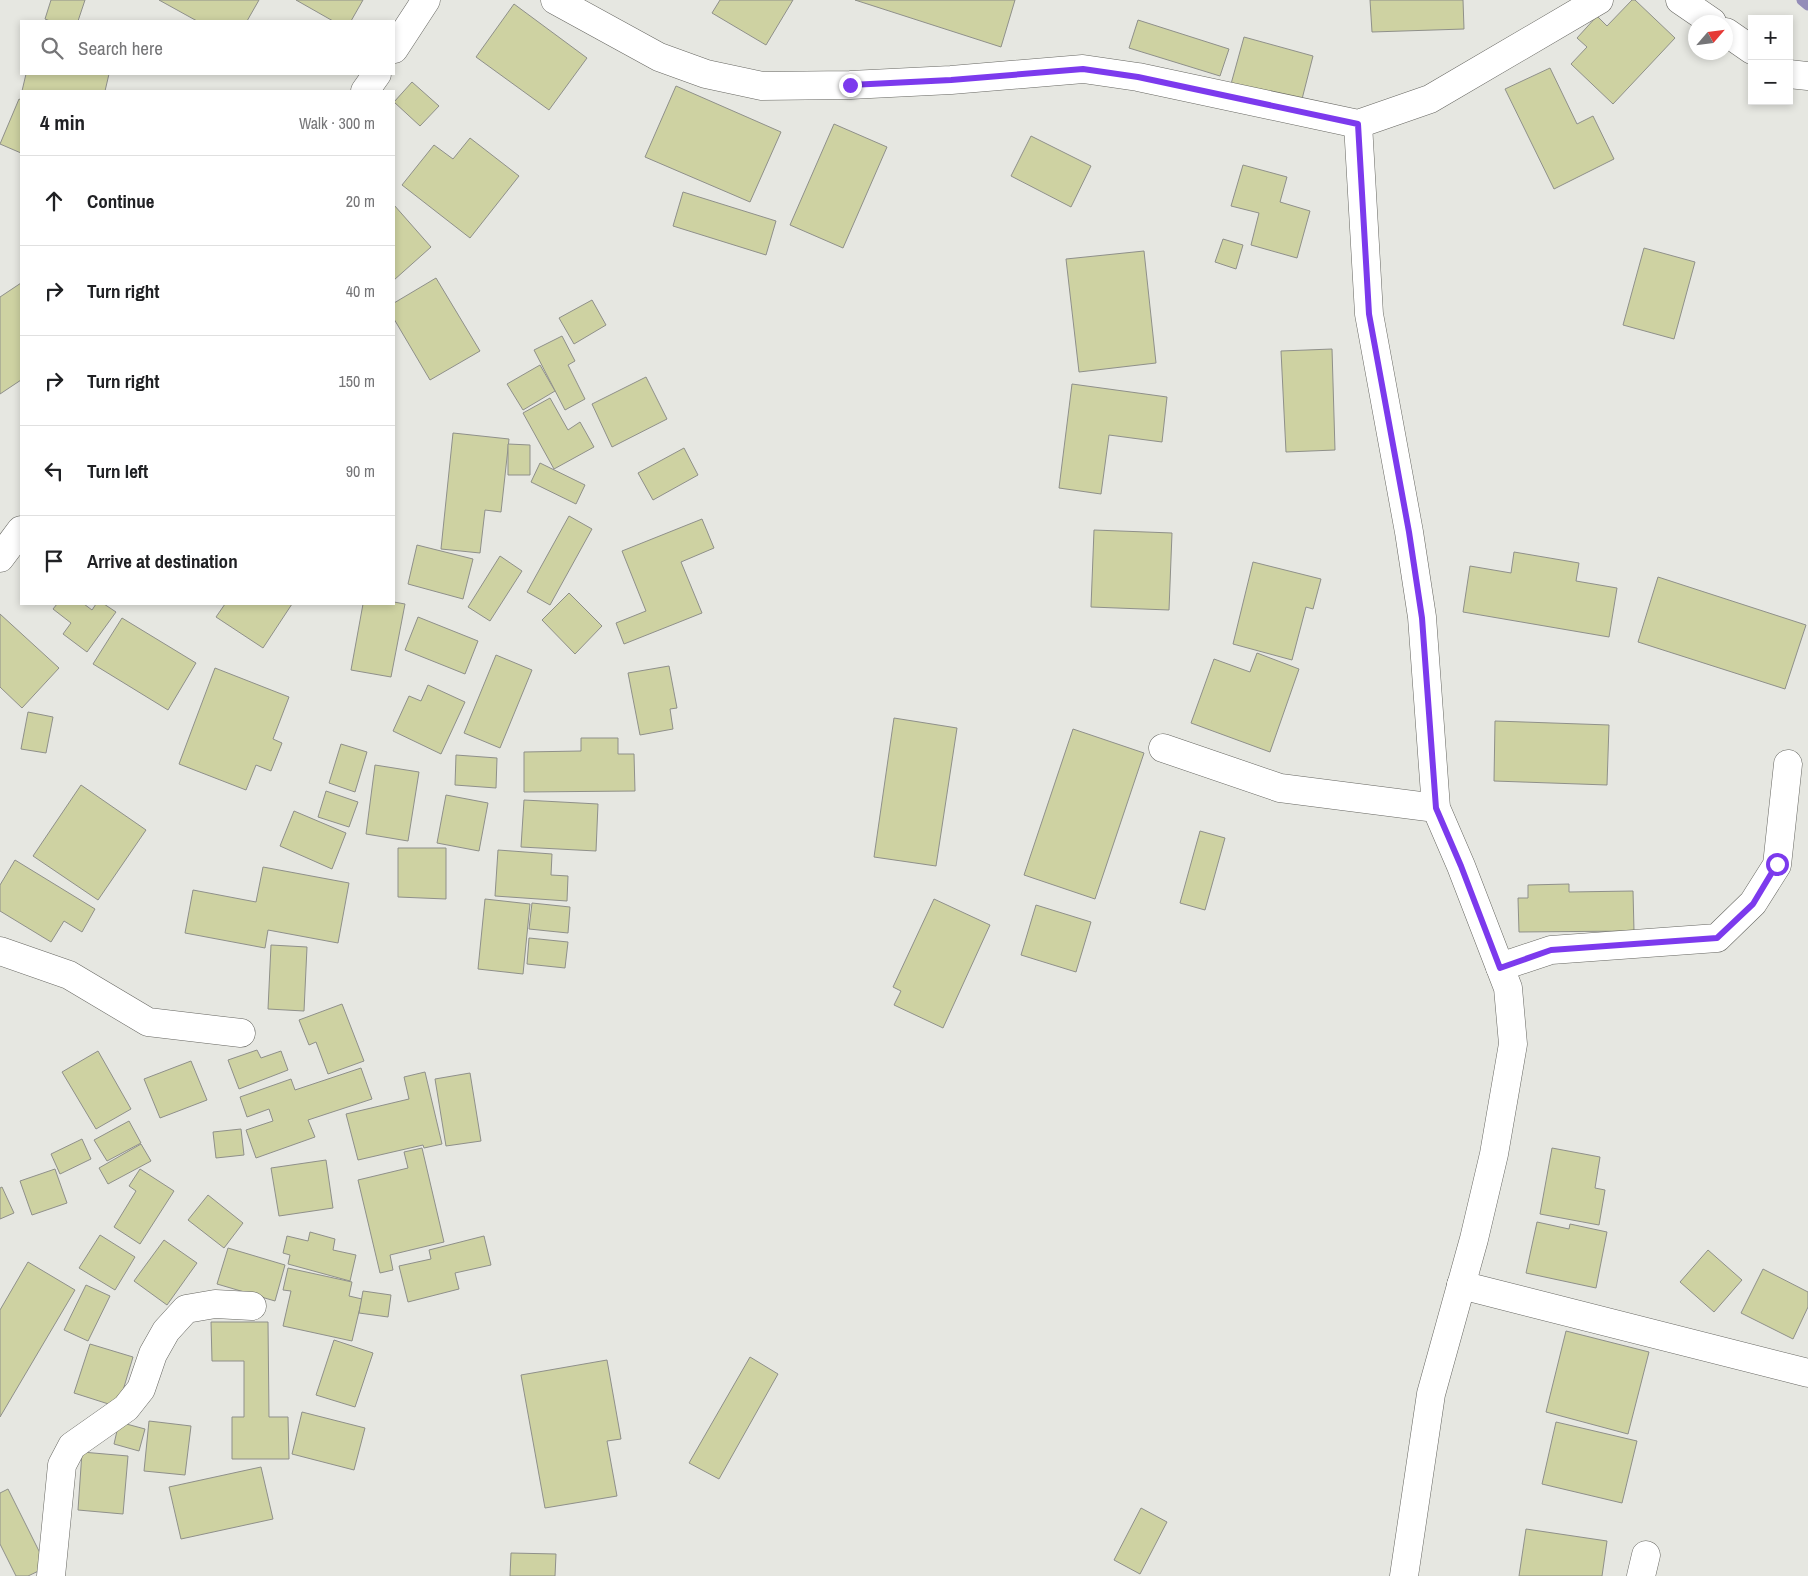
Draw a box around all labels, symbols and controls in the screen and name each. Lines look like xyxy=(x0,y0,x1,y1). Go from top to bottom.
north arrow xyxy=(1688,15,1733,60)
map controls xyxy=(1748,15,1793,105)
button: + xyxy=(1748,15,1793,60)
search box xyxy=(20,20,395,75)
icon: search xyxy=(38,34,66,62)
text: Search here xyxy=(78,35,163,61)
button: − xyxy=(1748,60,1793,105)
route end xyxy=(839,74,862,97)
text: 4 min xyxy=(40,108,85,137)
text: Walk · 300 m xyxy=(299,112,375,134)
icon: ahead xyxy=(40,187,68,215)
text: Continue xyxy=(87,188,155,214)
text: 20 m xyxy=(346,190,375,212)
icon: right xyxy=(40,277,68,305)
text: Turn right xyxy=(87,278,159,304)
text: 40 m xyxy=(346,280,375,302)
icon: right xyxy=(40,367,68,395)
text: Turn right xyxy=(87,368,159,394)
text: 150 m xyxy=(339,370,375,392)
icon: left xyxy=(40,457,68,485)
text: Turn left xyxy=(87,458,148,484)
text: 90 m xyxy=(346,460,375,482)
icon: arrive xyxy=(40,547,68,575)
text: Arrive at destination xyxy=(87,548,238,574)
route start xyxy=(1766,853,1789,876)

